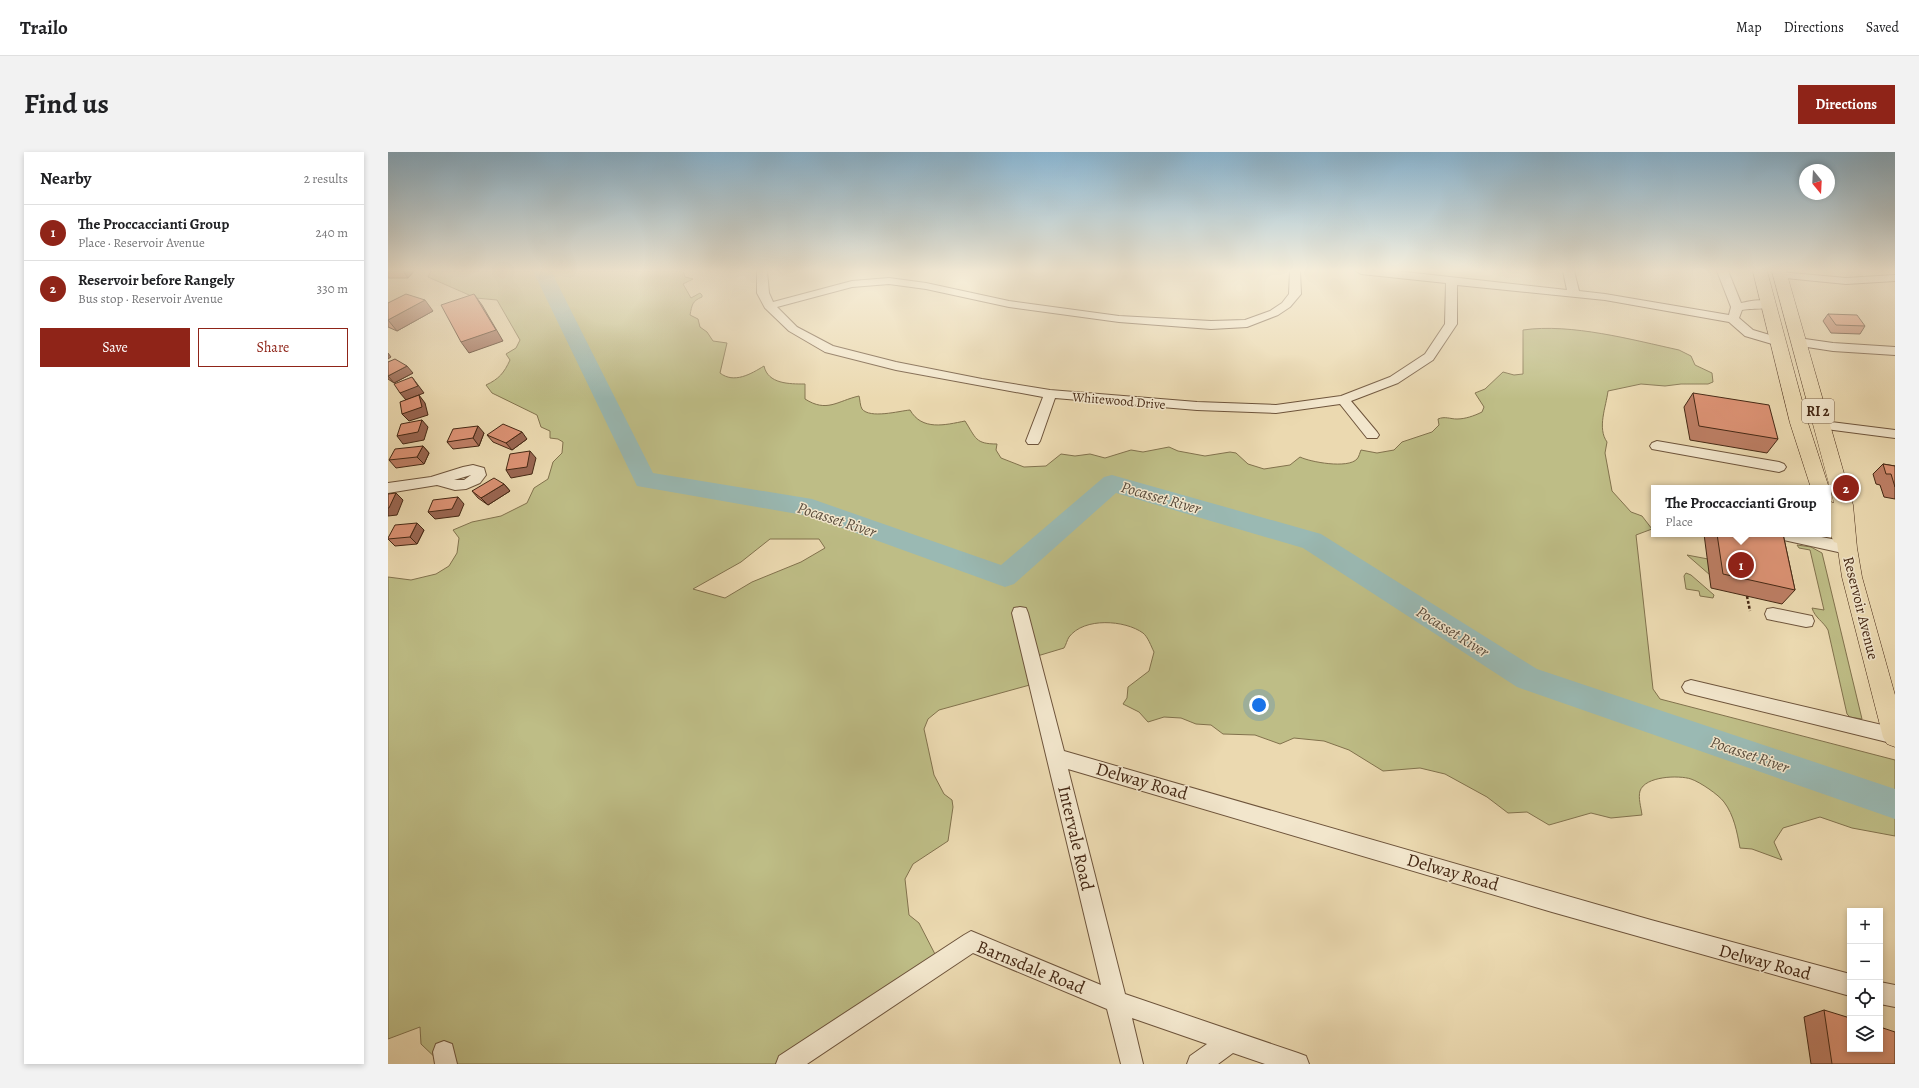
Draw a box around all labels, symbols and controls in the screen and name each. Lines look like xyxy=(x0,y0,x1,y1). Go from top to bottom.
text: Trailo xyxy=(20,15,68,41)
text: Map xyxy=(1736,18,1762,37)
text: Directions xyxy=(1784,18,1844,37)
text: Saved xyxy=(1866,18,1899,37)
text: Find us xyxy=(24,85,109,123)
button: Directions xyxy=(1798,85,1895,124)
north arrow xyxy=(1799,164,1835,200)
text: Nearby xyxy=(40,167,91,190)
text: 2 results xyxy=(304,170,348,187)
text: The Proccaccianti Group xyxy=(78,214,229,234)
text: 1 xyxy=(51,224,55,241)
text: 240 m xyxy=(316,224,348,241)
text: Place · Reservoir Avenue xyxy=(78,234,205,251)
text: Reservoir before Rangely xyxy=(78,270,235,290)
text: 2 xyxy=(50,280,56,297)
text: 330 m xyxy=(317,280,348,297)
text: Bus stop · Reservoir Avenue xyxy=(78,290,223,307)
button: Save xyxy=(40,328,190,367)
button: Share xyxy=(198,328,348,367)
street label: Whitewood Drive xyxy=(1071,388,1166,413)
road number: RI 2 xyxy=(1802,399,1834,423)
pin: 2 xyxy=(1833,473,1859,503)
water label: Pocasset River xyxy=(1118,476,1204,520)
popup xyxy=(1651,485,1831,537)
text: The Proccaccianti Group xyxy=(1665,493,1817,513)
water label: Pocasset River xyxy=(794,497,879,543)
text: Place xyxy=(1665,513,1693,530)
pin: 1 xyxy=(1728,550,1754,580)
street label: Reservoir Avenue xyxy=(1839,554,1884,662)
water label: Pocasset River xyxy=(1412,601,1493,663)
your location xyxy=(1249,695,1269,715)
water label: Pocasset River xyxy=(1707,731,1792,779)
street label: Delway Road xyxy=(1093,756,1191,806)
street label: Intervale Road xyxy=(1052,783,1100,893)
street label: Delway Road xyxy=(1404,847,1502,897)
map controls xyxy=(1847,908,1883,1052)
button: + xyxy=(1847,908,1883,944)
street label: Barnsdale Road xyxy=(973,934,1089,1000)
street label: Delway Road xyxy=(1716,938,1814,986)
button: − xyxy=(1847,944,1883,980)
button: locate xyxy=(1847,980,1883,1016)
button: layers xyxy=(1847,1016,1883,1052)

